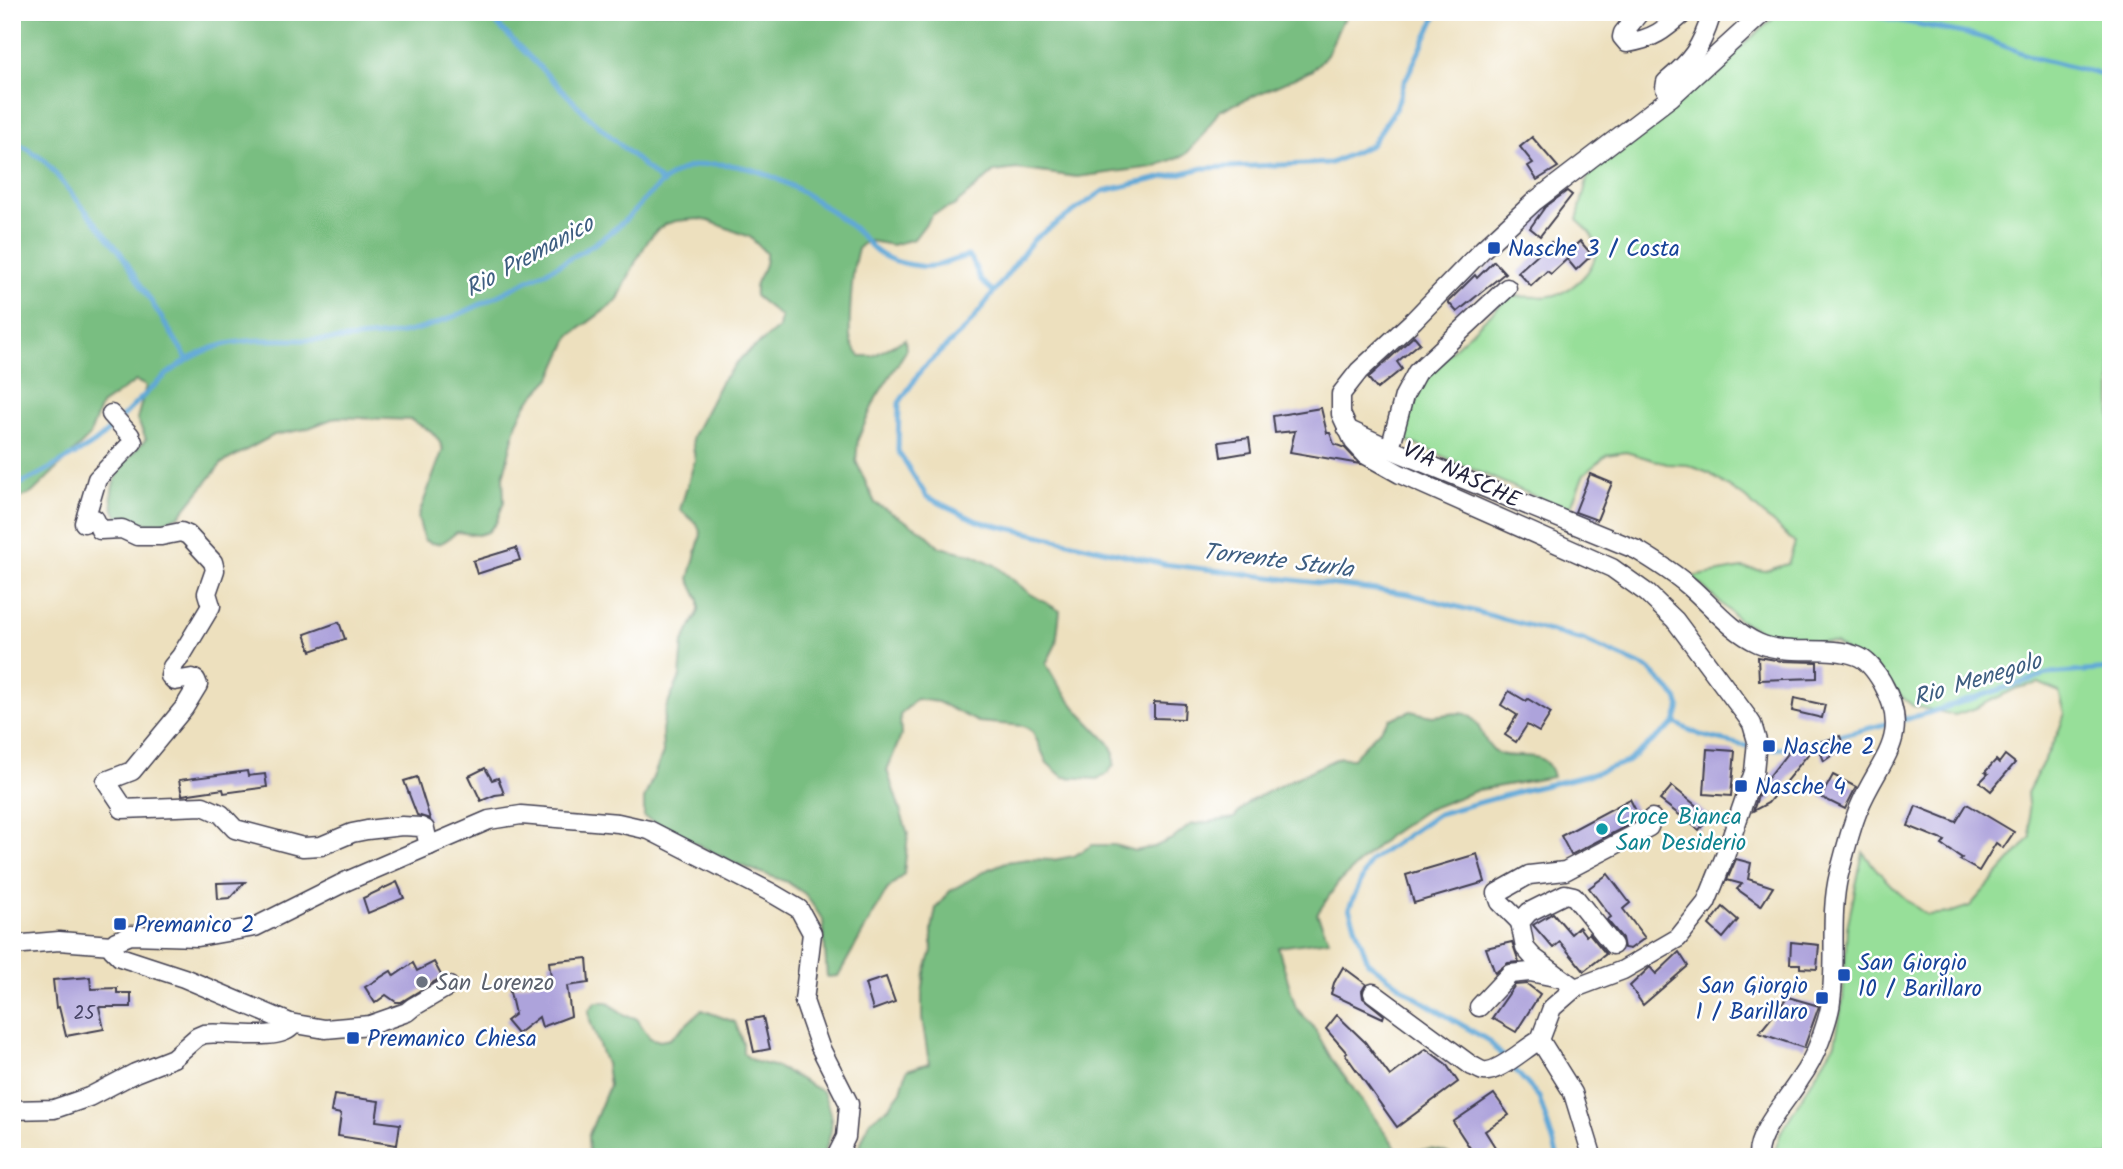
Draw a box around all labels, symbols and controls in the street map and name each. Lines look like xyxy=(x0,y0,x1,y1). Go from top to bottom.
water label: Rio Premanico xyxy=(458,205,603,309)
place label: Nasche 3 / Costa xyxy=(1508,232,1680,268)
marker: Nasche 3 / Costa xyxy=(1486,240,1502,256)
street label: VIA NASCHE xyxy=(1396,433,1527,519)
water label: Torrente Sturla xyxy=(1200,533,1357,590)
water label: Rio Menegolo xyxy=(1908,642,2049,718)
place label: Nasche 2 xyxy=(1783,730,1875,766)
marker: Nasche 2 xyxy=(1761,738,1777,754)
place label: Nasche 4 xyxy=(1755,770,1846,806)
marker: Nasche 4 xyxy=(1733,778,1749,794)
place label: Croce Bianca San Desiderio xyxy=(1616,800,1746,862)
marker: Croce Bianca San Desiderio xyxy=(1594,821,1610,837)
place label: Premanico 2 xyxy=(134,908,255,944)
marker: Premanico 2 xyxy=(112,916,128,932)
place label: San Giorgio 10 / Barillaro xyxy=(1858,946,1982,1008)
place label: San Lorenzo xyxy=(436,966,554,1002)
marker: San Giorgio 10 / Barillaro xyxy=(1836,967,1852,983)
place label: San Giorgio 1 / Barillaro xyxy=(1696,969,1808,1031)
marker: San Lorenzo xyxy=(414,974,430,990)
marker: San Giorgio 1 / Barillaro xyxy=(1814,990,1830,1006)
house number: 25 xyxy=(73,999,96,1029)
place label: Premanico Chiesa xyxy=(367,1022,537,1058)
marker: Premanico Chiesa xyxy=(345,1030,361,1046)

